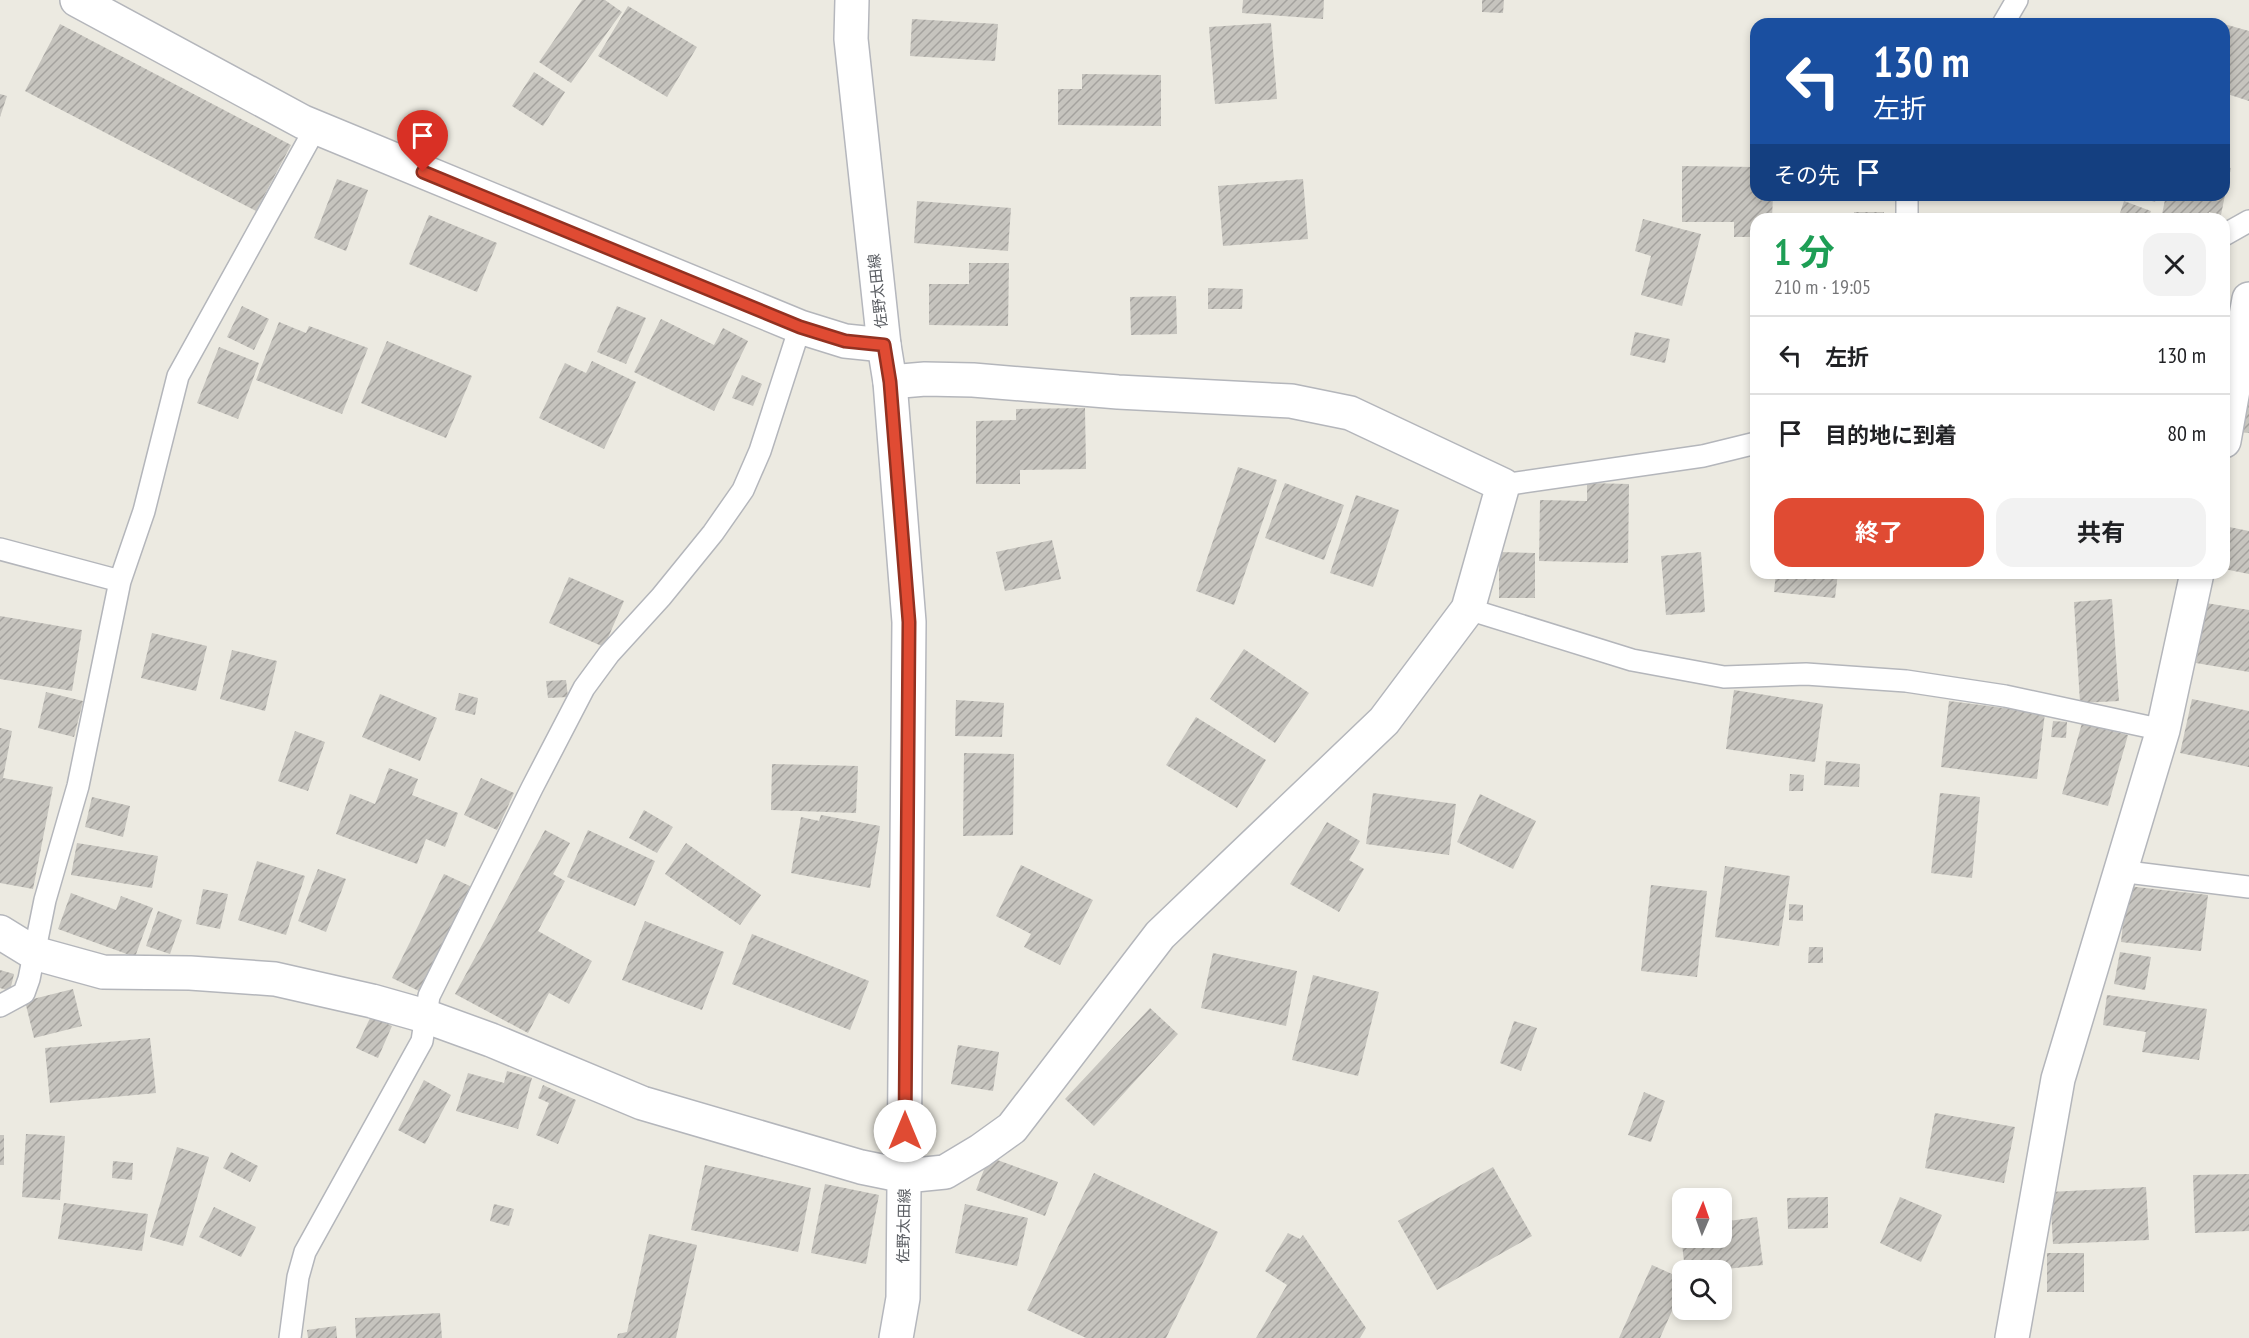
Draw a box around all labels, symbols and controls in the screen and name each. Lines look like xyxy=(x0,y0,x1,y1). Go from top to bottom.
text: 130 m xyxy=(1873,34,1970,89)
icon: left xyxy=(1774,42,1852,120)
text: 左折 xyxy=(1873,91,1927,125)
pin xyxy=(397,110,448,172)
icon: arrive xyxy=(406,119,439,152)
icon: arrive xyxy=(1852,156,1885,189)
text: その先 xyxy=(1774,161,1840,189)
text: 1 分 xyxy=(1774,228,1835,275)
button: close xyxy=(2143,233,2206,296)
street label: 佐野太田線 xyxy=(864,253,891,329)
text: 210 m · 19:05 xyxy=(1774,274,1871,300)
icon: left xyxy=(1774,339,1807,372)
text: 130 m xyxy=(2157,341,2206,369)
text: 左折 xyxy=(1825,343,1869,371)
icon: arrive xyxy=(1774,417,1807,450)
text: 80 m xyxy=(2167,419,2206,447)
text: 目的地に到着 xyxy=(1825,421,1957,449)
button: 終了 xyxy=(1774,498,1984,567)
button: 共有 xyxy=(1996,498,2206,567)
position arrow xyxy=(873,1099,937,1163)
street label: 佐野太田線 xyxy=(893,1188,914,1264)
north arrow xyxy=(1672,1188,1732,1248)
map controls xyxy=(1672,1188,1732,1320)
button: search xyxy=(1672,1260,1732,1320)

